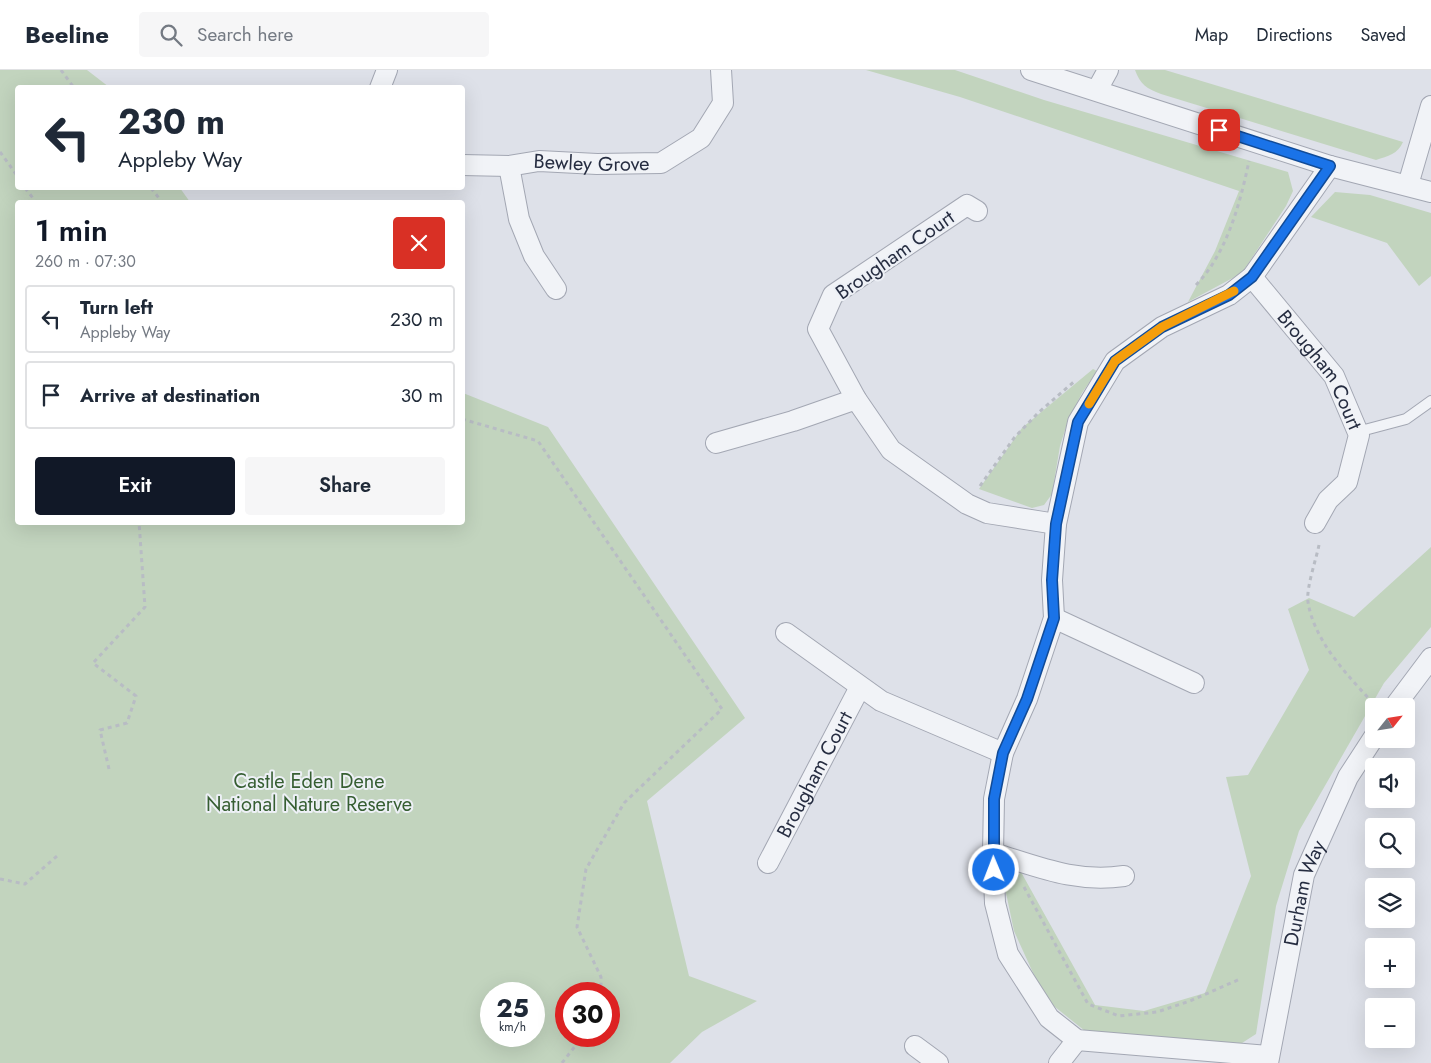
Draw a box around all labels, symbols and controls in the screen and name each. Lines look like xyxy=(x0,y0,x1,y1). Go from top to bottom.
search box xyxy=(139,12,489,57)
text: Beeline xyxy=(25,17,109,52)
icon: search xyxy=(157,21,185,49)
text: Search here xyxy=(197,21,293,48)
text: Map xyxy=(1195,22,1228,48)
text: Directions xyxy=(1256,22,1332,48)
text: Saved xyxy=(1360,22,1406,48)
text: 230 m xyxy=(118,97,225,147)
icon: left xyxy=(35,105,100,170)
pin xyxy=(1198,109,1240,151)
icon: arrive xyxy=(1205,116,1233,144)
text: Appleby Way xyxy=(118,143,242,175)
street label: Bewley Grove xyxy=(533,146,650,179)
street label: Brougham Court xyxy=(830,203,960,307)
text: 1 min xyxy=(35,209,108,252)
button: close xyxy=(393,217,445,269)
text: 260 m · 07:30 xyxy=(35,250,136,273)
text: Turn left xyxy=(80,294,153,321)
street label: Brougham Court xyxy=(1270,304,1370,434)
icon: left xyxy=(37,305,65,333)
text: 230 m xyxy=(390,306,443,333)
text: Appleby Way xyxy=(80,321,170,344)
icon: arrive xyxy=(37,381,65,409)
text: Arrive at destination xyxy=(80,382,260,409)
text: 30 m xyxy=(401,382,443,409)
button: Exit xyxy=(35,457,235,515)
button: Share xyxy=(245,457,445,515)
north arrow xyxy=(1365,698,1415,748)
map controls xyxy=(1365,698,1415,1048)
street label: Brougham Court xyxy=(769,706,859,843)
button: sound xyxy=(1365,758,1415,808)
park label: Castle Eden Dene National Nature Reserve xyxy=(206,767,412,819)
button: search xyxy=(1365,818,1415,868)
street label: Durham Way xyxy=(1276,835,1332,948)
position arrow xyxy=(967,843,1019,895)
button: layers xyxy=(1365,878,1415,928)
button: + xyxy=(1365,938,1415,988)
speed limit sign: 30 xyxy=(555,982,620,1047)
text: 25 xyxy=(496,990,529,1026)
button: − xyxy=(1365,998,1415,1048)
text: km/h xyxy=(499,1018,526,1036)

